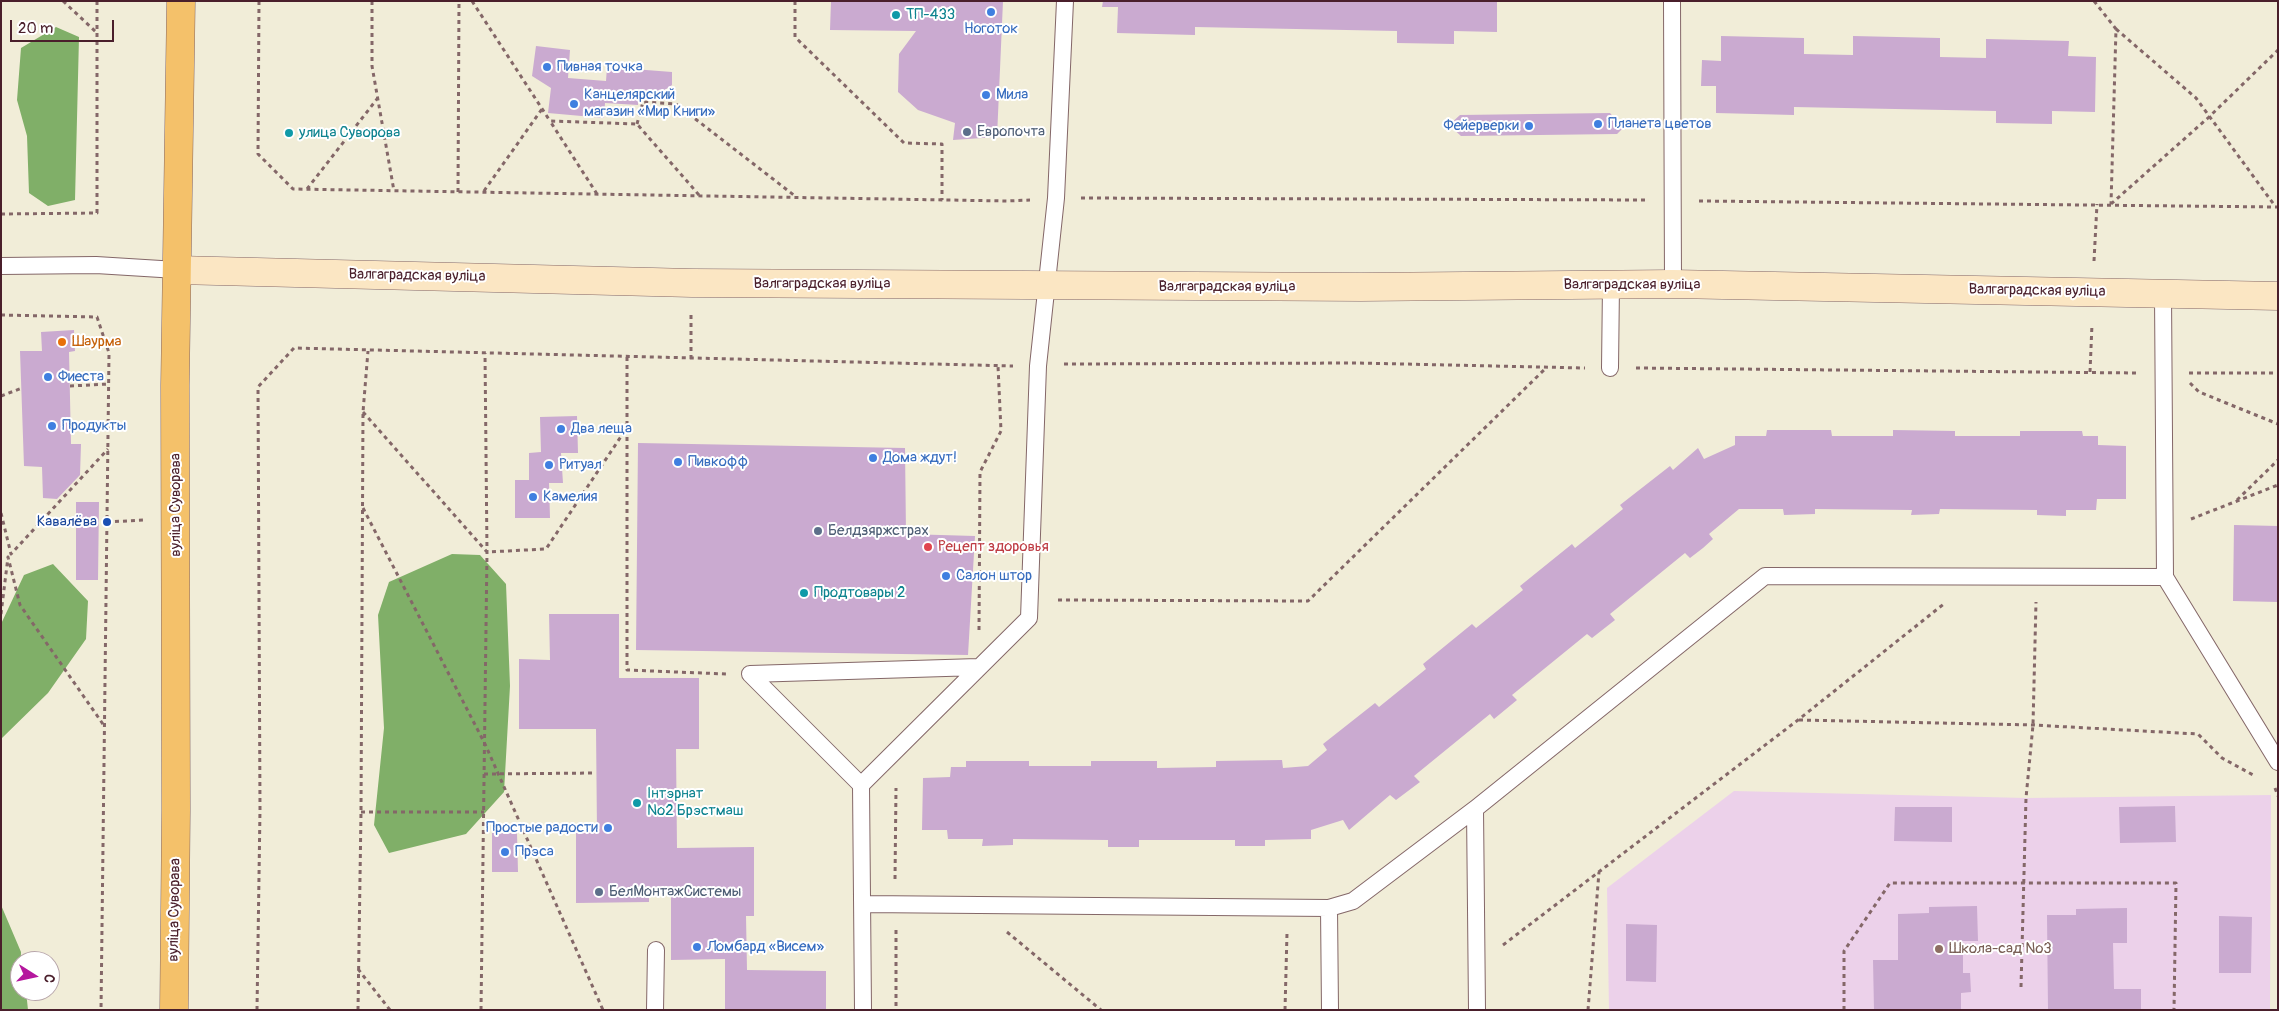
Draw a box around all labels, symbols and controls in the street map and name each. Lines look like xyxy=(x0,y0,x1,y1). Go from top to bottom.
place label: ТП-433 xyxy=(906,6,955,24)
marker: Ноготок xyxy=(985,6,997,18)
marker: ТП-433 xyxy=(890,9,902,21)
scale bar xyxy=(12,10,116,42)
text: 20 m xyxy=(18,19,53,38)
place label: Ноготок xyxy=(964,20,1018,38)
place label: Пивная точка xyxy=(557,58,643,76)
marker: Пивная точка xyxy=(541,61,553,73)
place label: Канцелярский магазин «Мир Книги» xyxy=(584,86,715,121)
place label: Мила xyxy=(996,86,1028,104)
marker: Мила xyxy=(980,89,992,101)
marker: Канцелярский магазин «Мир Книги» xyxy=(568,98,580,110)
place label: Планета цветов xyxy=(1608,115,1712,133)
place label: Фейерверки xyxy=(1444,117,1519,135)
marker: Планета цветов xyxy=(1592,118,1604,130)
marker: Фейерверки xyxy=(1523,120,1535,132)
place label: Европочта xyxy=(977,123,1045,141)
place label: улица Суворова xyxy=(299,124,400,142)
marker: Европочта xyxy=(961,126,973,138)
marker: улица Суворова xyxy=(283,127,295,139)
street label: Валгаградская вуліца xyxy=(348,266,486,286)
street label: Валгаградская вуліца xyxy=(754,275,890,293)
street label: Валгаградская вуліца xyxy=(1564,276,1700,294)
street label: Валгаградская вуліца xyxy=(1159,278,1295,296)
street label: Валгаградская вуліца xyxy=(1968,281,2106,301)
place label: Шаурма xyxy=(72,333,122,351)
marker: Шаурма xyxy=(56,336,68,348)
place label: Фиеста xyxy=(58,368,104,386)
marker: Фиеста xyxy=(42,371,54,383)
place label: Продукты xyxy=(62,417,126,435)
marker: Продукты xyxy=(46,420,58,432)
place label: Два леща xyxy=(571,420,632,438)
marker: Два леща xyxy=(555,423,567,435)
place label: Дома ждут! xyxy=(883,449,957,467)
marker: Дома ждут! xyxy=(867,452,879,464)
street label: вуліца Суворава xyxy=(167,453,185,557)
place label: Пивкофф xyxy=(688,453,748,471)
place label: Ритуал xyxy=(559,456,602,474)
marker: Пивкофф xyxy=(672,456,684,468)
marker: Ритуал xyxy=(543,459,555,471)
place label: Камелия xyxy=(543,488,597,506)
marker: Камелия xyxy=(527,491,539,503)
place label: Кавалёва xyxy=(37,513,97,531)
marker: Кавалёва xyxy=(101,516,113,528)
place label: Белдзяржстрах xyxy=(828,522,929,540)
marker: Белдзяржстрах xyxy=(812,525,824,537)
place label: Рецепт здоровья xyxy=(938,538,1049,556)
marker: Рецепт здоровья xyxy=(922,541,934,553)
place label: Салон штор xyxy=(956,567,1032,585)
marker: Салон штор xyxy=(940,570,952,582)
place label: Продтовары 2 xyxy=(814,584,905,602)
marker: Продтовары 2 xyxy=(798,587,810,599)
place label: Інтэрнат №2 Брэстмаш xyxy=(647,785,743,820)
marker: Інтэрнат №2 Брэстмаш xyxy=(631,797,643,809)
place label: Простые радости xyxy=(486,819,598,837)
marker: Простые радости xyxy=(602,822,614,834)
place label: Прэса xyxy=(515,843,554,861)
marker: Прэса xyxy=(499,846,511,858)
street label: вуліца Суворава xyxy=(165,858,185,962)
place label: БелМонтажСистемы xyxy=(609,883,741,901)
marker: БелМонтажСистемы xyxy=(593,886,605,898)
place label: Ломбард «Висем» xyxy=(707,938,824,956)
place label: Школа-сад №3 xyxy=(1949,940,2052,958)
marker: Ломбард «Висем» xyxy=(691,941,703,953)
marker: Школа-сад №3 xyxy=(1933,943,1945,955)
north arrow xyxy=(10,951,60,1001)
text: С xyxy=(40,973,58,984)

